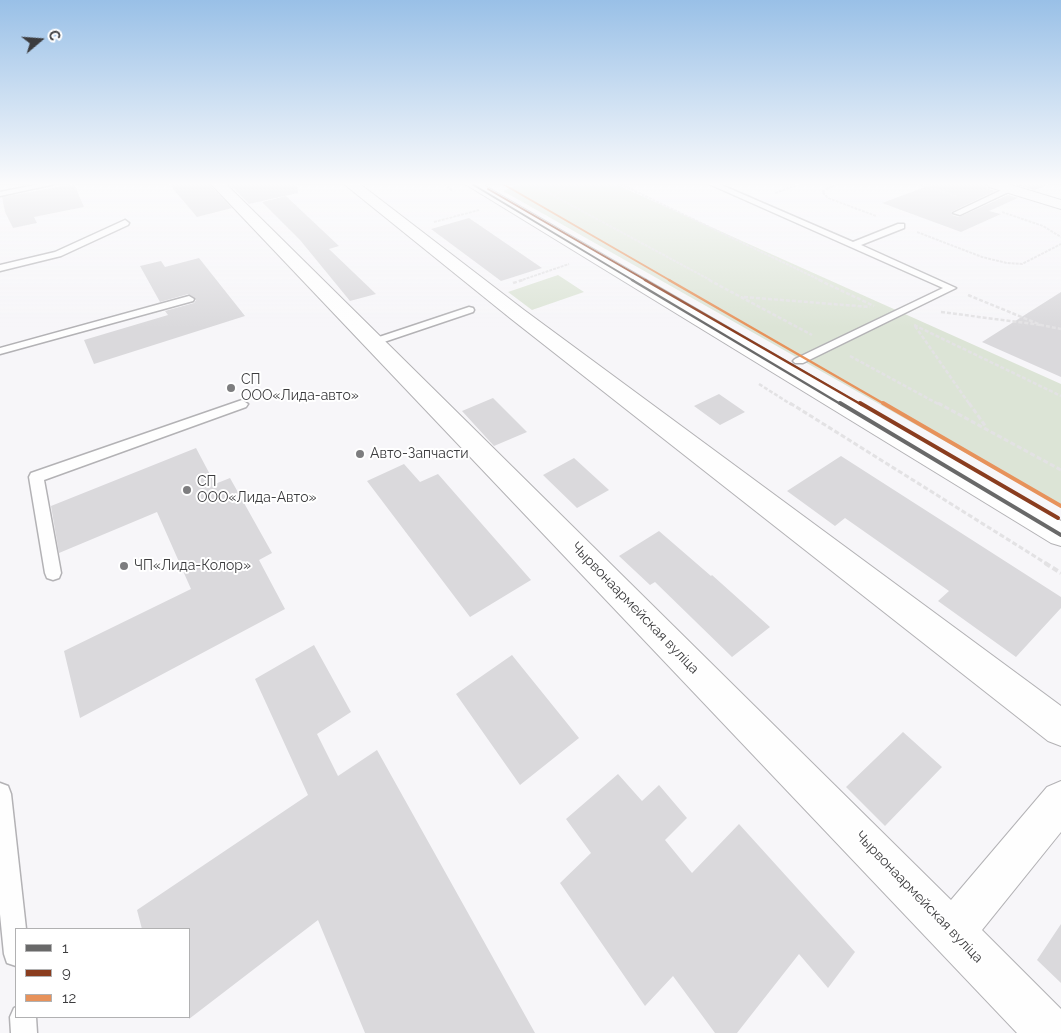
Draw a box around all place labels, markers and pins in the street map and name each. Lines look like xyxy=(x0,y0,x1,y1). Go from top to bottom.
place label: СП ООО«Лида-авто» xyxy=(241,372,359,404)
marker: СП ООО«Лида-авто» xyxy=(225,382,237,394)
place label: Авто-Запчасти xyxy=(370,446,469,462)
marker: Авто-Запчасти xyxy=(354,448,366,460)
place label: СП ООО«Лида-Авто» xyxy=(197,474,317,507)
marker: СП ООО«Лида-Авто» xyxy=(181,484,193,496)
place label: ЧП«Лида-Колор» xyxy=(134,558,251,574)
marker: ЧП«Лида-Колор» xyxy=(118,560,130,572)

